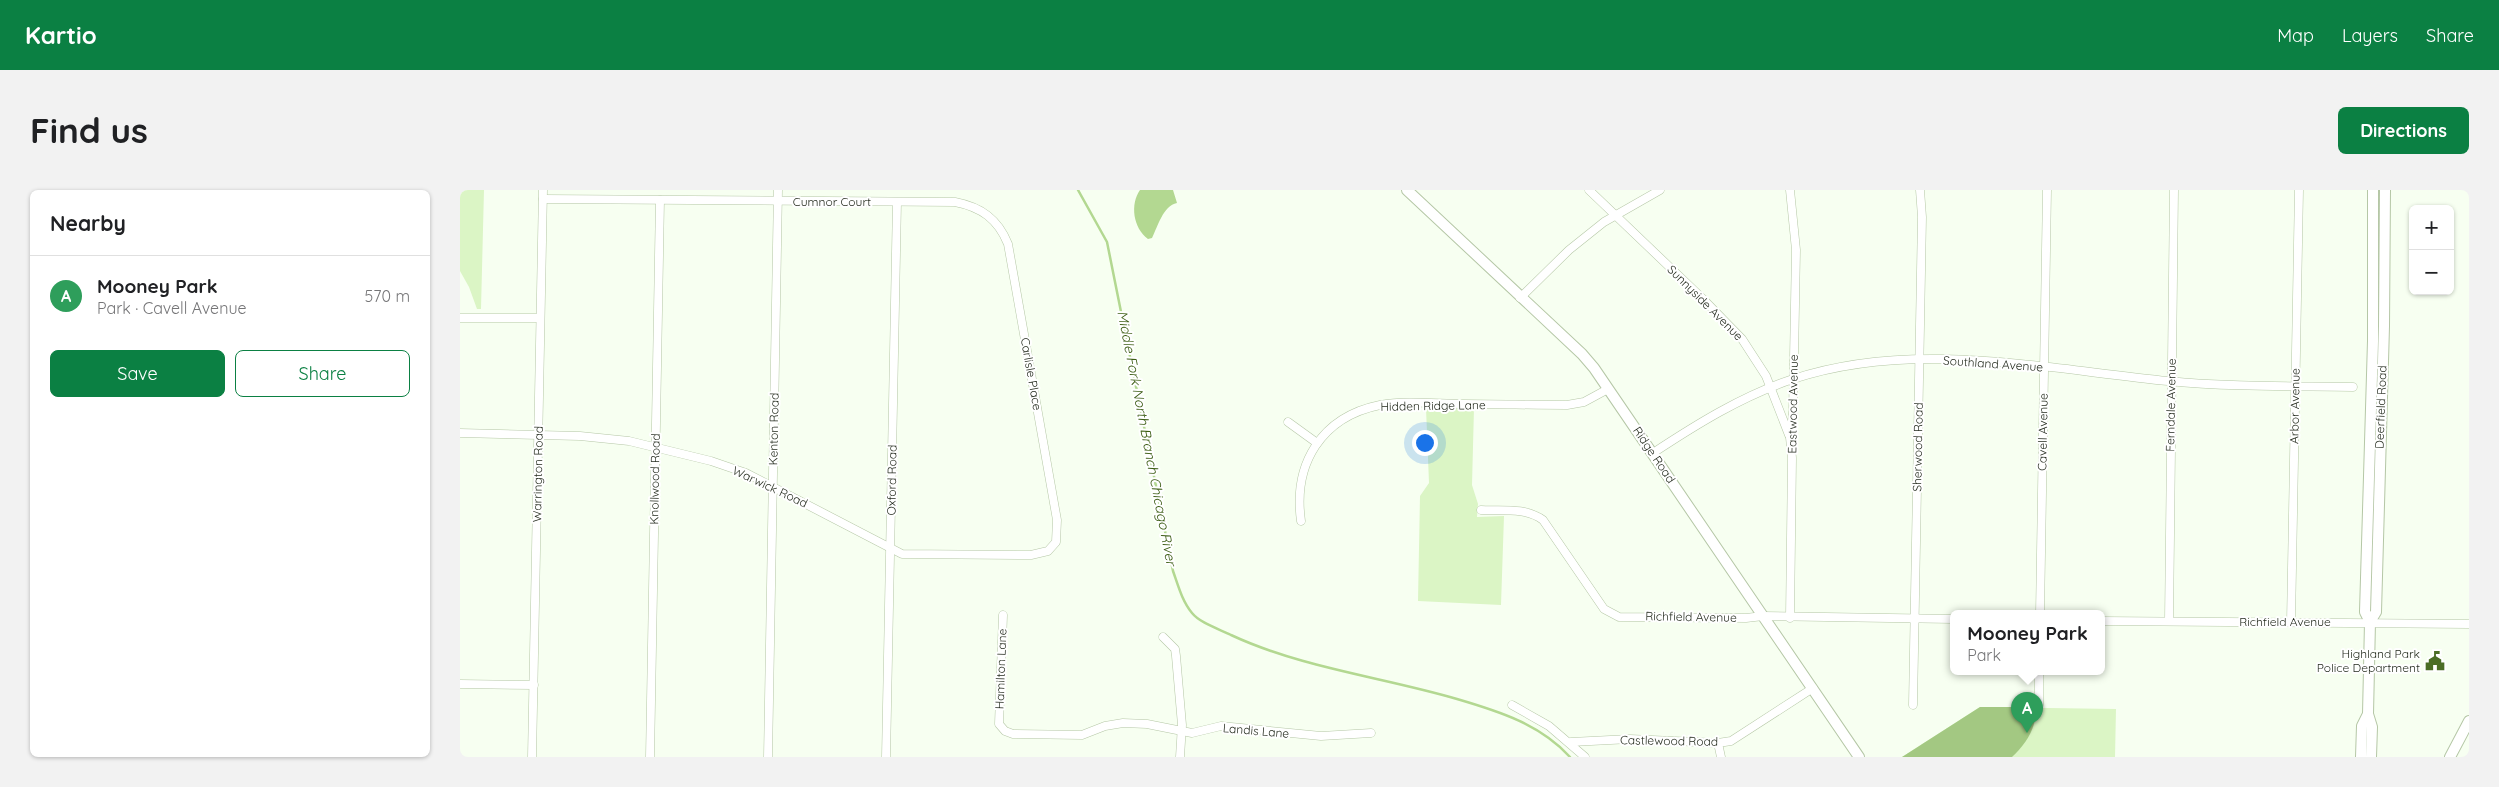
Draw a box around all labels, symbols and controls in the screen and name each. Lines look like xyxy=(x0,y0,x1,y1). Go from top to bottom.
text: Kartio xyxy=(25,20,97,50)
text: Map xyxy=(2277,24,2314,47)
text: Layers xyxy=(2342,24,2398,47)
text: Share xyxy=(2426,24,2474,47)
button: Directions xyxy=(2338,107,2469,154)
text: Find us xyxy=(30,108,148,152)
street label: Cumnor Court xyxy=(793,194,871,209)
map controls xyxy=(2409,205,2454,295)
button: + xyxy=(2409,205,2454,250)
text: Nearby xyxy=(50,210,126,236)
button: − xyxy=(2409,250,2454,295)
street label: Sunnyside Avenue xyxy=(1664,262,1746,344)
text: Mooney Park xyxy=(97,274,218,298)
text: A xyxy=(61,286,71,306)
text: 570 m xyxy=(365,286,410,306)
text: Park · Cavell Avenue xyxy=(97,298,247,318)
water label: Middle Fork North Branch Chicago River xyxy=(1113,309,1181,569)
street label: Carlisle Place xyxy=(1018,336,1045,412)
button: Save xyxy=(50,350,225,397)
button: Share xyxy=(235,350,410,397)
street label: Southland Avenue xyxy=(1943,353,2044,374)
street label: Eastwood Avenue xyxy=(1784,354,1801,454)
street label: Ferndale Avenue xyxy=(2162,358,2179,452)
street label: Deerfield Road xyxy=(2372,365,2389,449)
street label: Arbor Avenue xyxy=(2286,368,2303,444)
street label: Kenton Road xyxy=(765,392,782,466)
street label: Cavell Avenue xyxy=(2034,393,2051,471)
street label: Hidden Ridge Lane xyxy=(1380,397,1486,414)
street label: Sherwood Road xyxy=(1909,402,1926,492)
street label: Ridge Road xyxy=(1630,424,1679,486)
street label: Warrington Road xyxy=(529,426,546,522)
your location xyxy=(1412,430,1438,456)
street label: Knollwood Road xyxy=(646,433,663,525)
street label: Oxford Road xyxy=(883,445,900,515)
street label: Warwick Road xyxy=(730,463,810,511)
street label: Richfield Avenue xyxy=(1645,608,1737,625)
popup xyxy=(1950,610,2105,675)
street label: Richfield Avenue xyxy=(2239,614,2331,629)
text: Mooney Park xyxy=(1967,621,2088,645)
street label: Hamilton Lane xyxy=(992,628,1009,710)
text: Park xyxy=(1967,645,2001,665)
place label: Highland Park Police Department xyxy=(2317,646,2420,675)
public building icon: Highland Park Police Department xyxy=(2424,650,2446,672)
pin: A xyxy=(2011,692,2043,733)
street label: Landis Lane xyxy=(1222,720,1290,741)
street label: Castlewood Road xyxy=(1620,732,1718,749)

